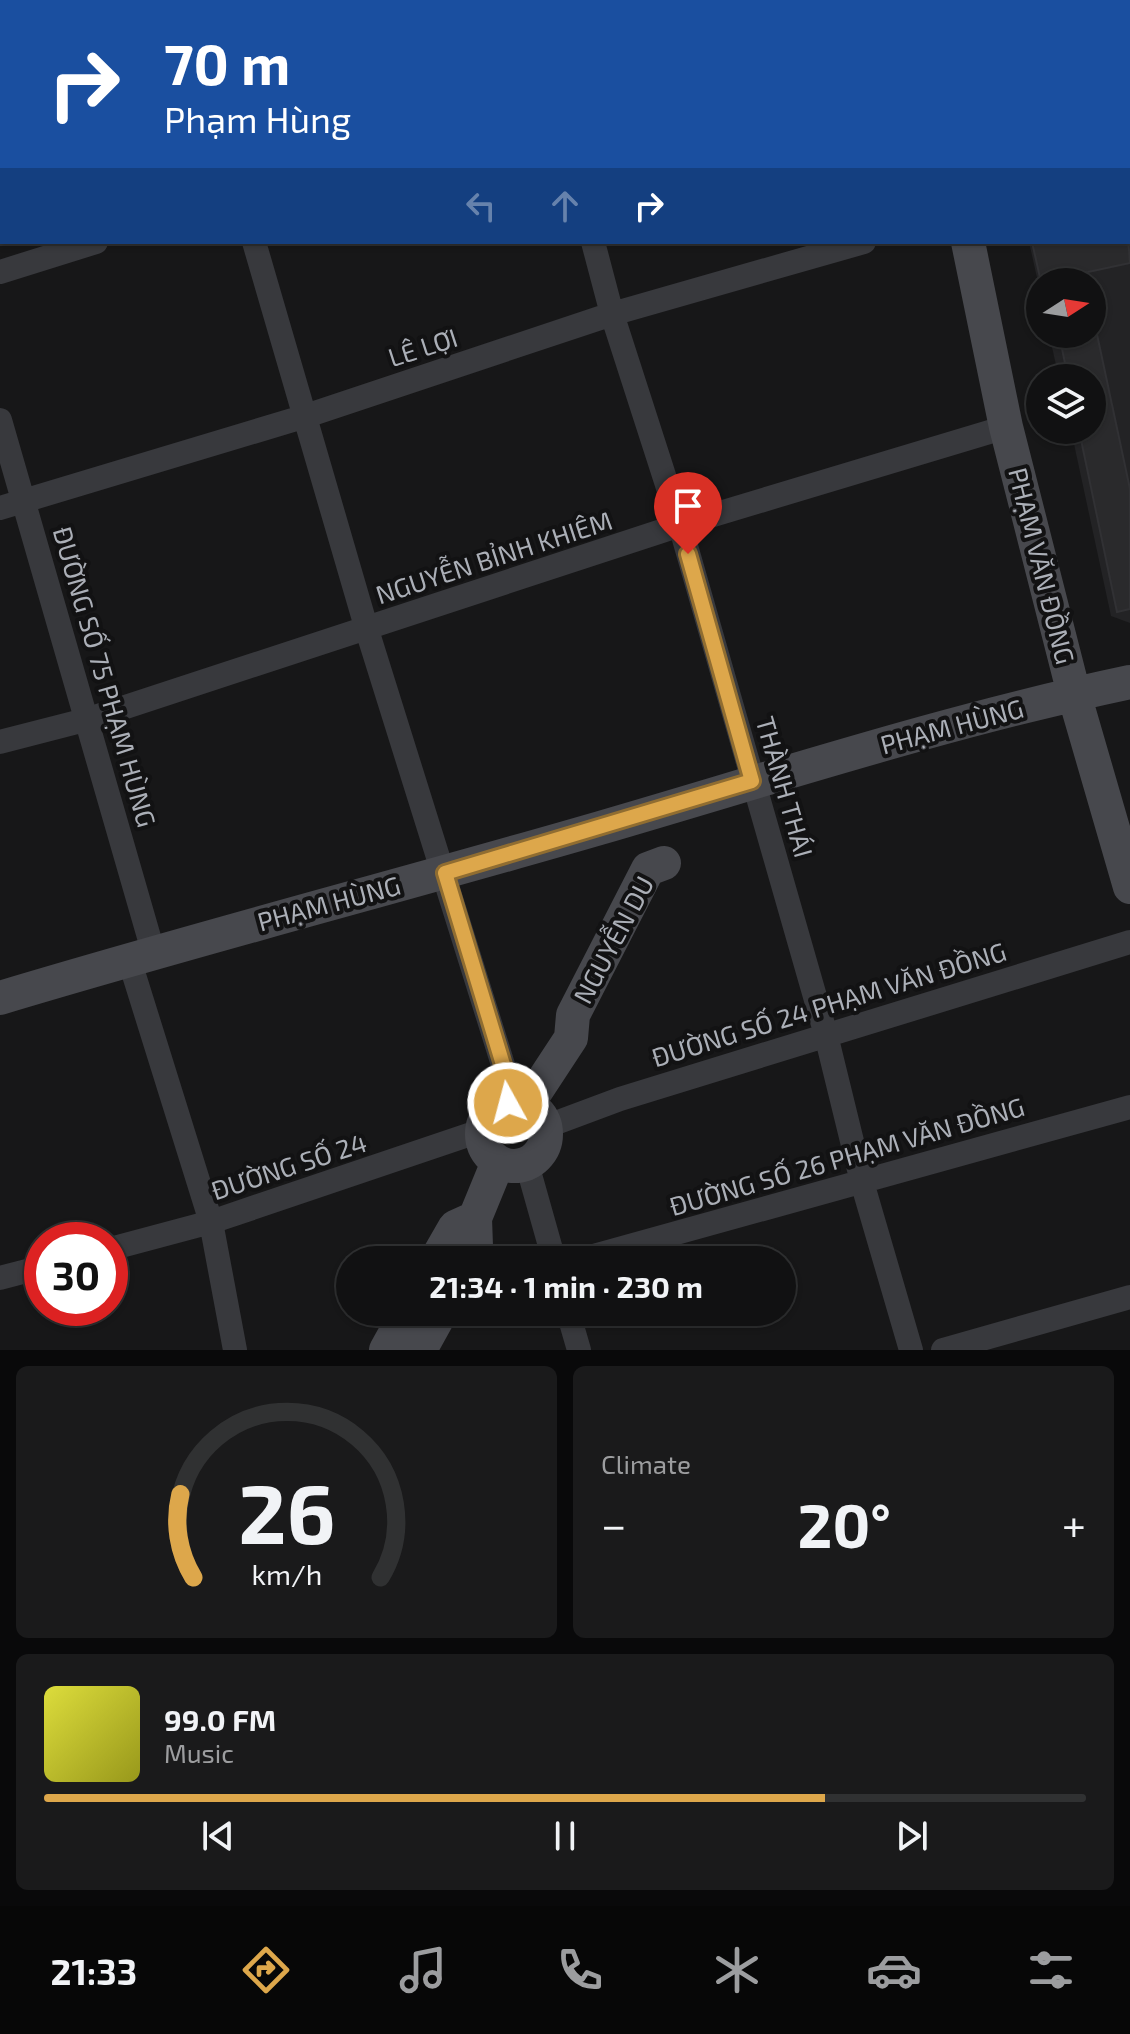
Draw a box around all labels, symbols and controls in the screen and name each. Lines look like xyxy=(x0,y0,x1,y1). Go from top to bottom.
text: 70 m xyxy=(164,29,290,96)
icon: right xyxy=(32,32,136,136)
text: Phạm Hùng xyxy=(164,97,351,140)
icon: left xyxy=(459,184,503,228)
icon: ahead xyxy=(543,184,587,228)
icon: right xyxy=(627,184,671,228)
north arrow xyxy=(1026,268,1106,348)
map controls xyxy=(1026,268,1106,444)
street label: LÊ LỢI xyxy=(384,321,461,372)
button: layers xyxy=(1026,364,1106,444)
street label: PHẠM VĂN ĐỒNG xyxy=(1003,464,1083,667)
pin xyxy=(654,472,722,554)
icon: arrive xyxy=(666,484,710,528)
street label: NGUYỄN BỈNH KHIÊM xyxy=(371,503,616,609)
street label: ĐƯỜNG SỐ 75 PHẠM HÙNG xyxy=(48,523,164,830)
street label: PHẠM HÙNG xyxy=(877,692,1027,760)
street label: THÀNH THÁI xyxy=(751,713,820,861)
street label: PHẠM HÙNG xyxy=(254,869,404,937)
street label: NGUYỄN DU xyxy=(565,870,659,1008)
street label: ĐƯỜNG SỐ 24 PHẠM VĂN ĐỒNG xyxy=(647,934,1010,1072)
position arrow xyxy=(466,1061,550,1145)
street label: ĐƯỜNG SỐ 26 PHẠM VĂN ĐỒNG xyxy=(665,1089,1028,1221)
street label: ĐƯỜNG SỐ 24 xyxy=(207,1125,370,1205)
speed limit sign: 30 xyxy=(24,1222,128,1326)
text: 21:34 · 1 min · 230 m xyxy=(429,1268,703,1304)
text: Climate xyxy=(601,1448,691,1479)
text: 26 xyxy=(238,1461,335,1561)
text: 20° xyxy=(798,1488,891,1560)
text: − xyxy=(601,1497,627,1550)
text: + xyxy=(1062,1497,1086,1550)
text: km/h xyxy=(251,1556,322,1591)
text: 99.0 FM xyxy=(164,1701,276,1737)
text: Music xyxy=(164,1737,234,1768)
icon: previous xyxy=(196,1814,240,1858)
icon: pause xyxy=(543,1814,587,1858)
icon: next xyxy=(890,1814,934,1858)
icon: directions xyxy=(238,1942,294,1998)
icon: music xyxy=(395,1942,451,1998)
icon: phone xyxy=(552,1942,608,1998)
icon: climate xyxy=(709,1942,765,1998)
icon: car xyxy=(866,1942,922,1998)
icon: filters xyxy=(1023,1942,1079,1998)
text: 21:33 xyxy=(51,1949,137,1992)

